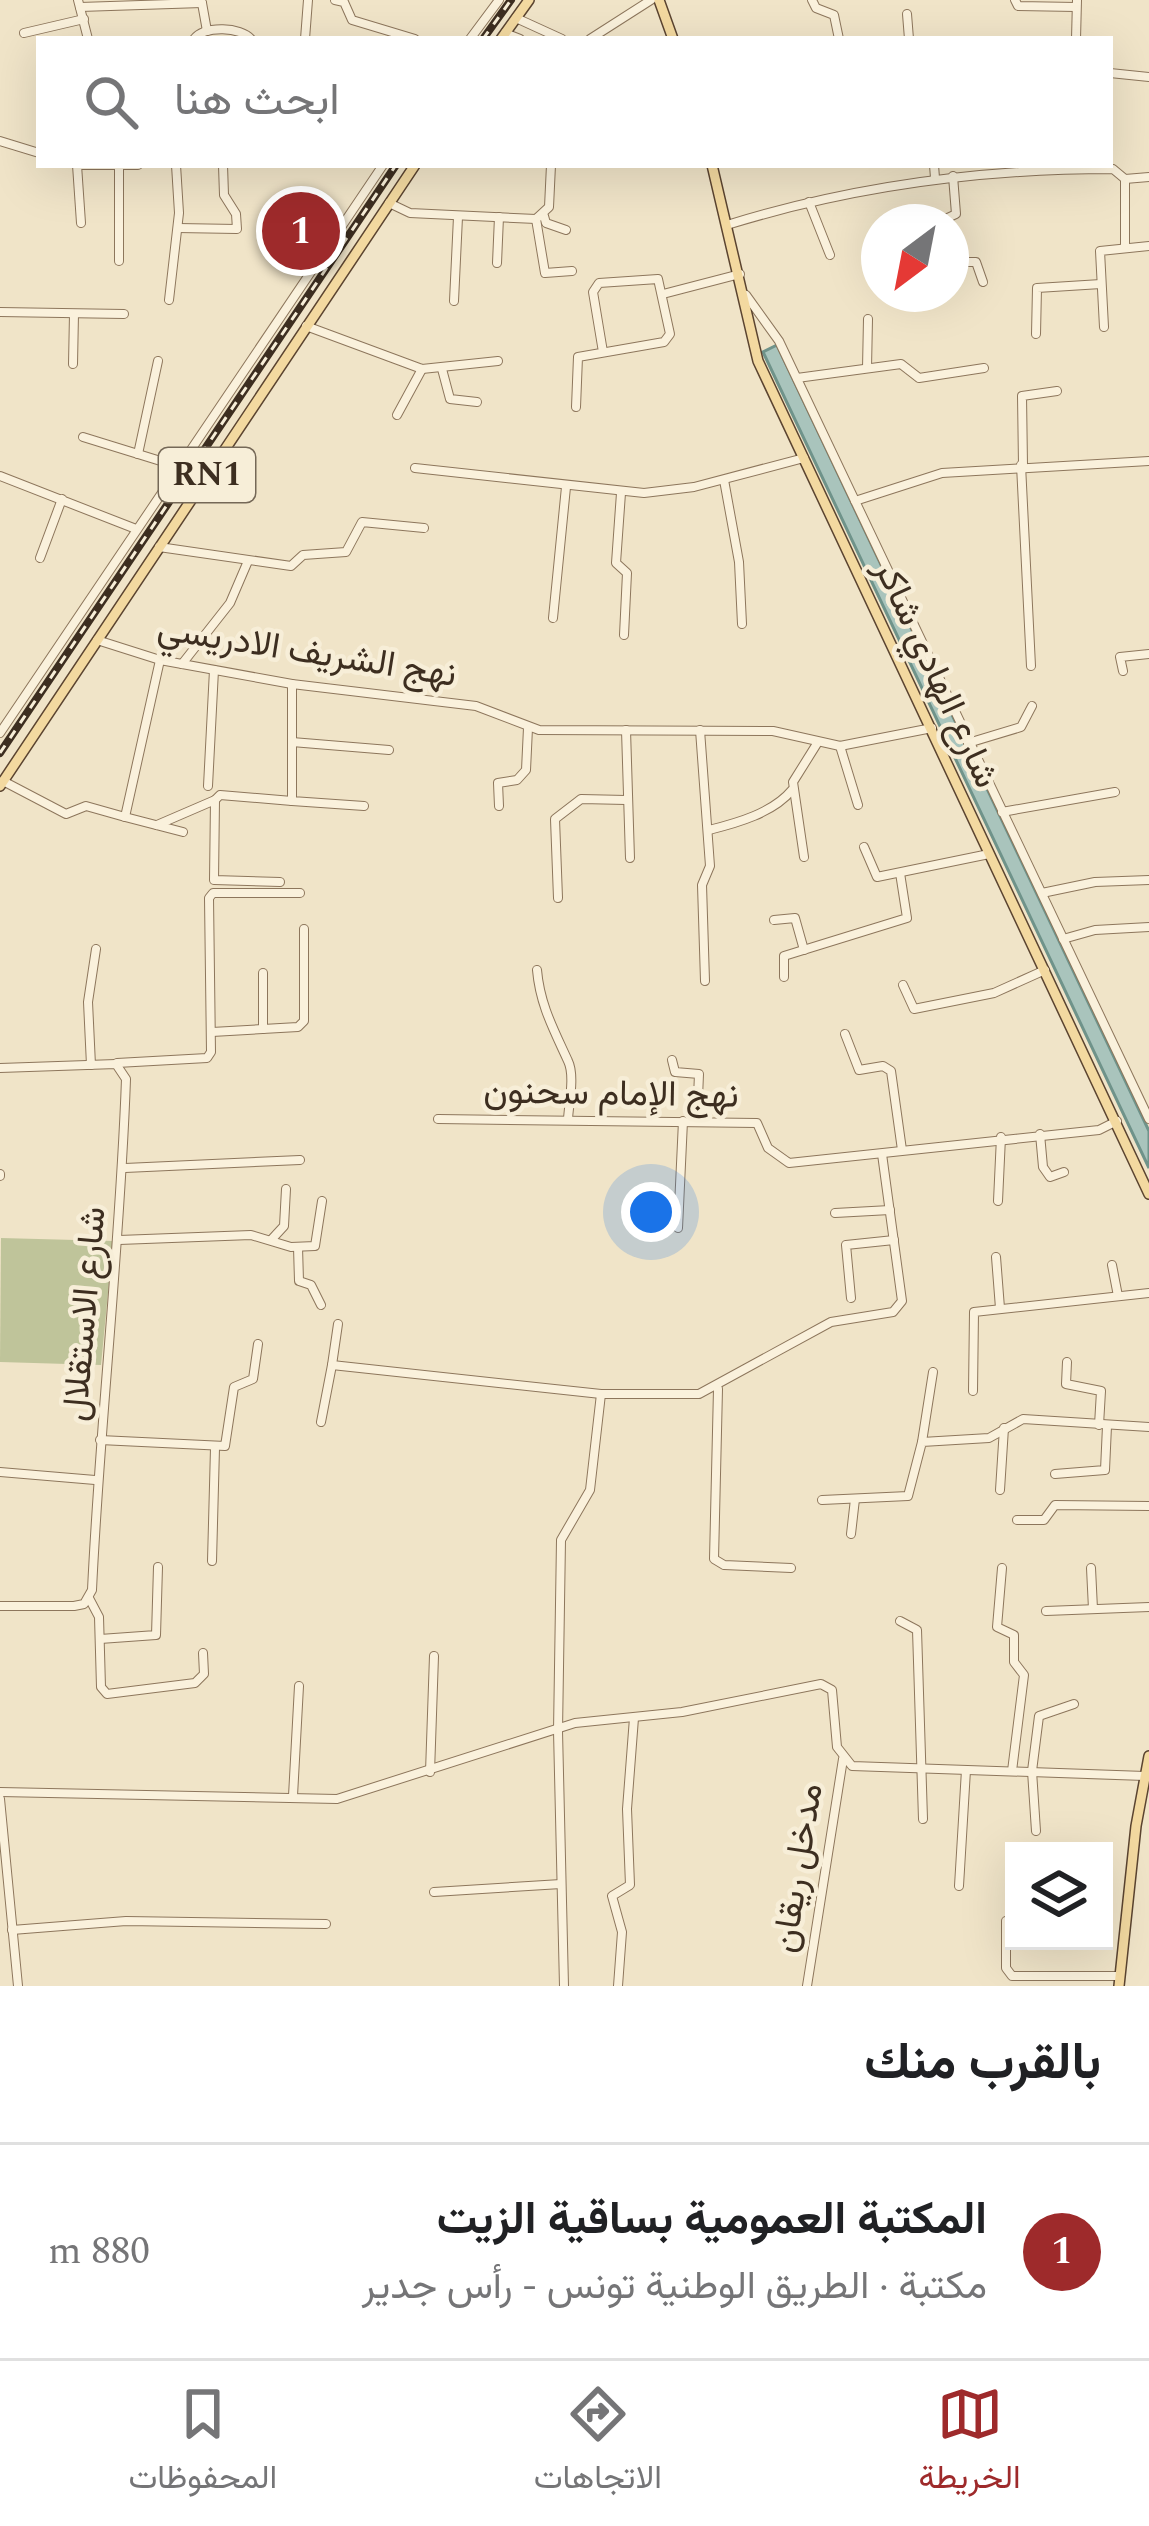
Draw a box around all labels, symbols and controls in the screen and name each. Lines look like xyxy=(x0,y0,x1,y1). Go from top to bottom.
search box xyxy=(36,36,1113,168)
text: ابحث هنا xyxy=(174,66,340,135)
icon: search xyxy=(78,69,144,135)
pin: 1 xyxy=(262,186,340,276)
north arrow xyxy=(861,204,969,312)
road number: RN1 xyxy=(159,448,255,502)
street label: شارع الهادي شاكر xyxy=(859,550,1013,797)
street label: نهج الشريف الادريسي xyxy=(154,601,460,703)
street label: نهج الإمام سحنون xyxy=(483,1064,739,1124)
your location xyxy=(621,1182,681,1242)
street label: شارع الاستقلال xyxy=(48,1205,122,1423)
street label: مدخل ريقان xyxy=(757,1779,839,1957)
map controls xyxy=(1005,1842,1113,1950)
button: layers xyxy=(1005,1842,1113,1950)
text: بالقرب منك xyxy=(864,2024,1101,2102)
text: المكتبة العمومية بساقية الزيت xyxy=(437,2185,987,2254)
text: 880 m xyxy=(48,2222,150,2281)
text: 1 xyxy=(1051,2222,1073,2281)
text: مكتبة · الطريق الوطنية تونس - رأس جدير xyxy=(362,2257,987,2316)
tab: المحفوظات xyxy=(128,2381,277,2506)
tab: الاتجاهات xyxy=(534,2381,662,2506)
tab: الخريطة xyxy=(919,2381,1021,2506)

